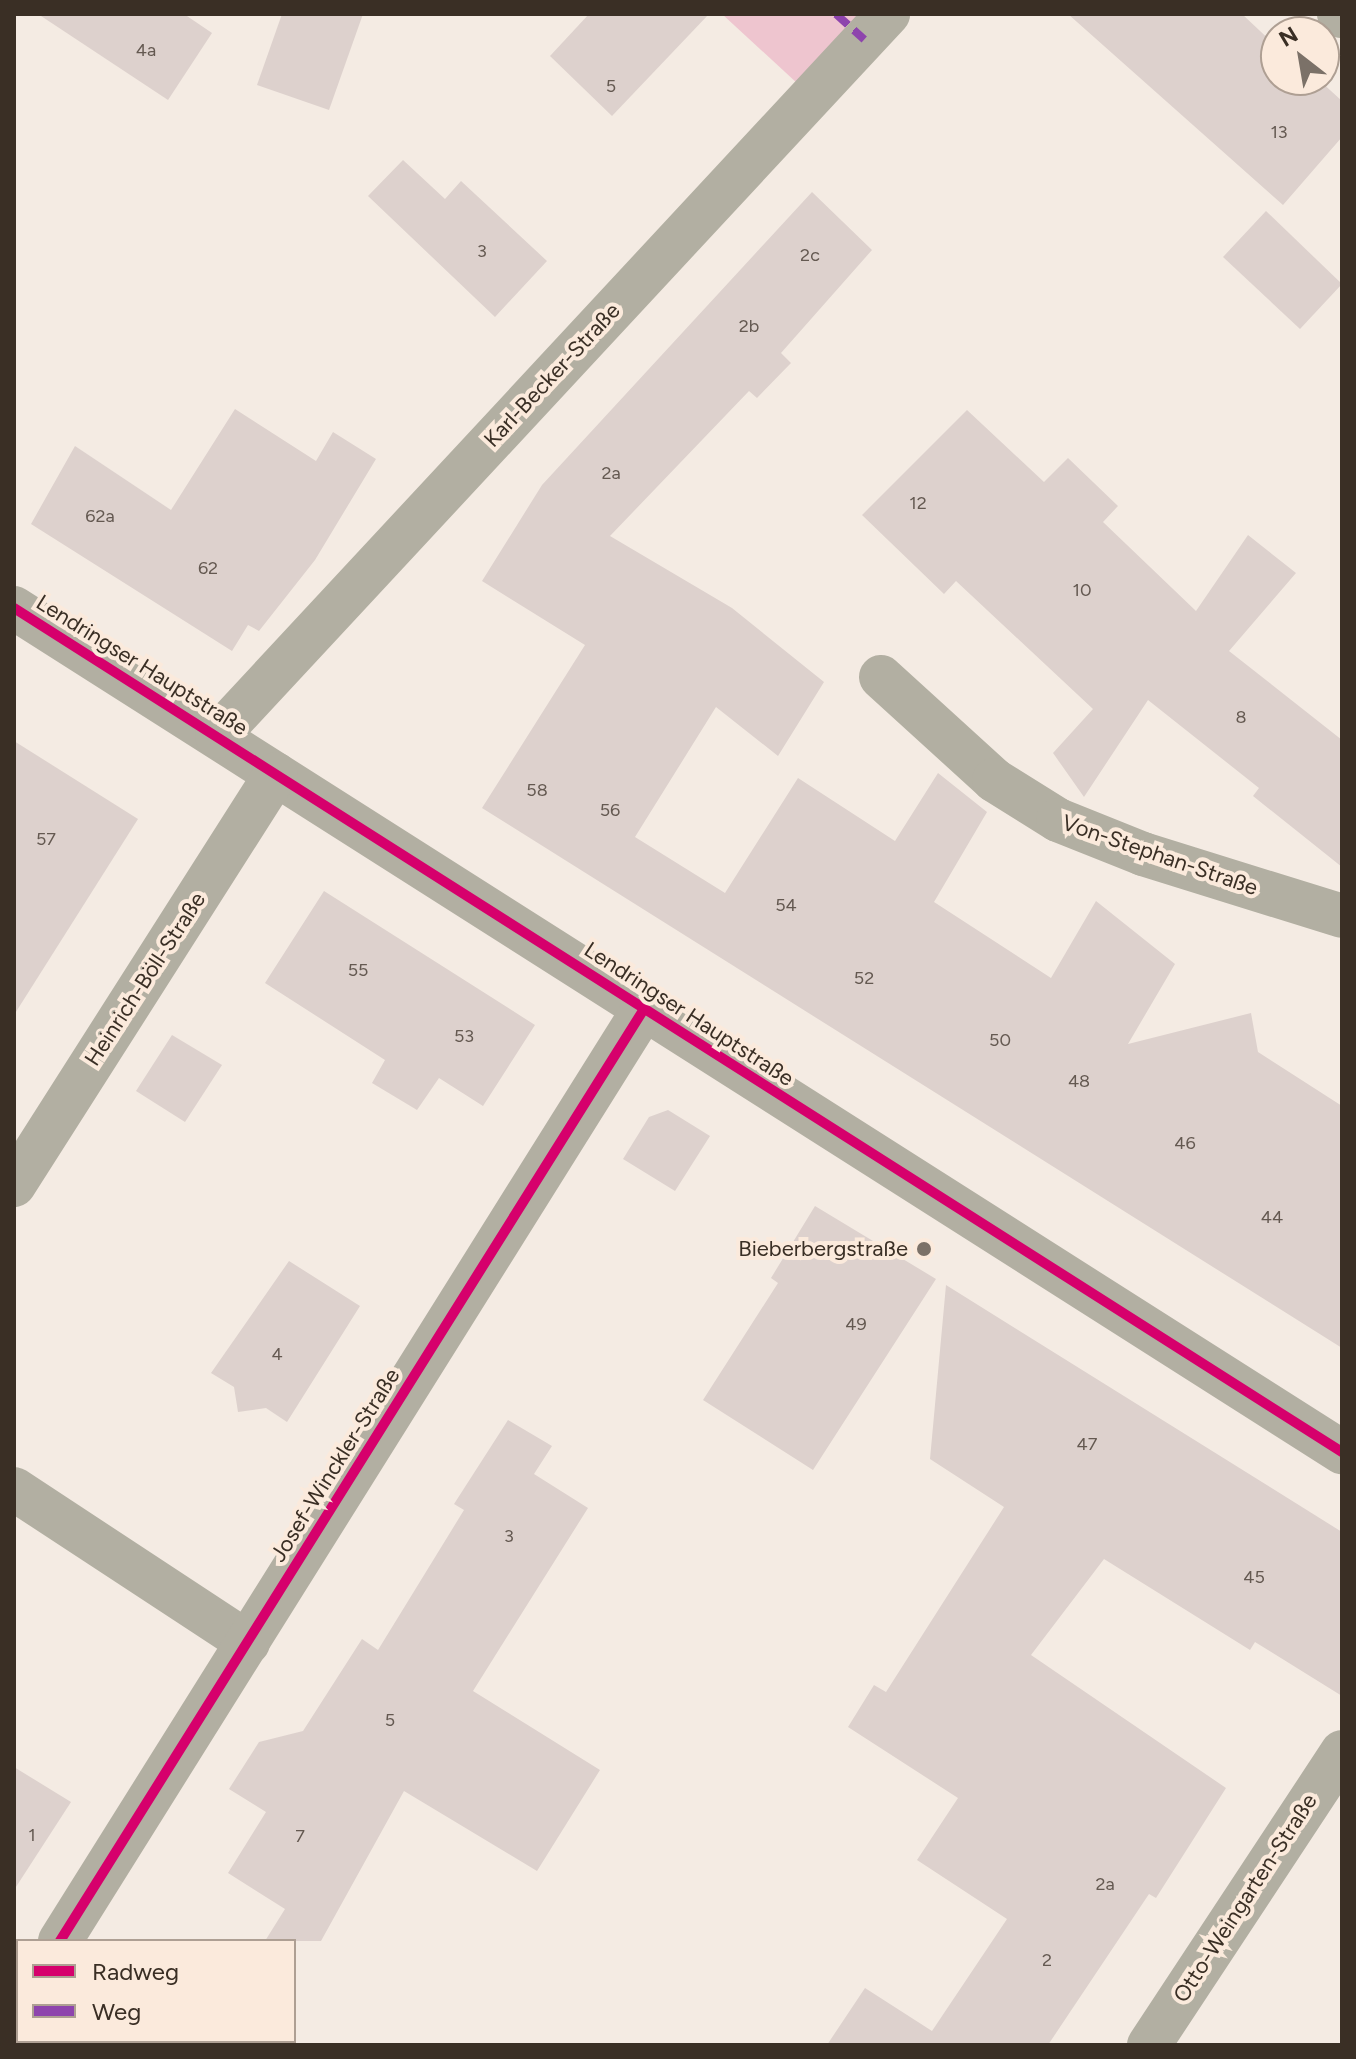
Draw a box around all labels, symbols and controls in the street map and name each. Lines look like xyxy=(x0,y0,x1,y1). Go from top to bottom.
north arrow xyxy=(1260,16,1340,96)
text: N xyxy=(1274,21,1303,53)
house number: 4a xyxy=(136,39,156,61)
house number: 5 xyxy=(606,75,616,97)
house number: 13 xyxy=(1270,121,1288,143)
house number: 3 xyxy=(477,240,487,262)
house number: 2c xyxy=(800,244,820,266)
street label: Karl-Becker-Straße xyxy=(479,298,625,452)
house number: 2b xyxy=(739,315,759,337)
house number: 2a xyxy=(601,462,621,484)
house number: 12 xyxy=(909,492,927,514)
house number: 62a xyxy=(85,505,115,527)
house number: 62 xyxy=(198,557,218,579)
house number: 10 xyxy=(1073,579,1091,601)
street label: Lendringser Hauptstraße xyxy=(31,589,253,741)
house number: 8 xyxy=(1235,706,1247,728)
house number: 58 xyxy=(526,779,548,801)
house number: 56 xyxy=(600,799,620,821)
street label: Von-Stephan-Straße xyxy=(1059,809,1261,901)
house number: 57 xyxy=(36,828,56,850)
street label: Heinrich-Böll-Straße xyxy=(79,887,211,1071)
house number: 54 xyxy=(775,894,797,916)
street label: Lendringser Hauptstraße xyxy=(579,936,799,1092)
house number: 55 xyxy=(348,959,368,981)
house number: 52 xyxy=(854,967,874,989)
house number: 53 xyxy=(454,1025,474,1047)
house number: 50 xyxy=(989,1029,1011,1051)
house number: 48 xyxy=(1068,1070,1090,1092)
house number: 46 xyxy=(1174,1132,1196,1154)
house number: 44 xyxy=(1261,1206,1283,1228)
place label: Bieberbergstraße xyxy=(738,1236,908,1262)
marker: Bieberbergstraße xyxy=(915,1240,933,1258)
house number: 49 xyxy=(845,1313,867,1335)
house number: 4 xyxy=(271,1343,283,1365)
street label: Josef-Winckler-Straße xyxy=(265,1363,405,1567)
house number: 47 xyxy=(1077,1433,1097,1455)
house number: 3 xyxy=(504,1525,514,1547)
house number: 45 xyxy=(1243,1566,1265,1588)
house number: 5 xyxy=(385,1709,395,1731)
street label: Otto-Weingarten-Straße xyxy=(1168,1789,1322,2007)
house number: 1 xyxy=(28,1824,36,1846)
house number: 7 xyxy=(295,1825,305,1847)
house number: 2a xyxy=(1095,1873,1115,1895)
legend xyxy=(16,1939,296,2043)
house number: 2 xyxy=(1042,1949,1052,1971)
text: Radweg xyxy=(92,1957,179,1986)
text: Weg xyxy=(92,1997,141,2026)

